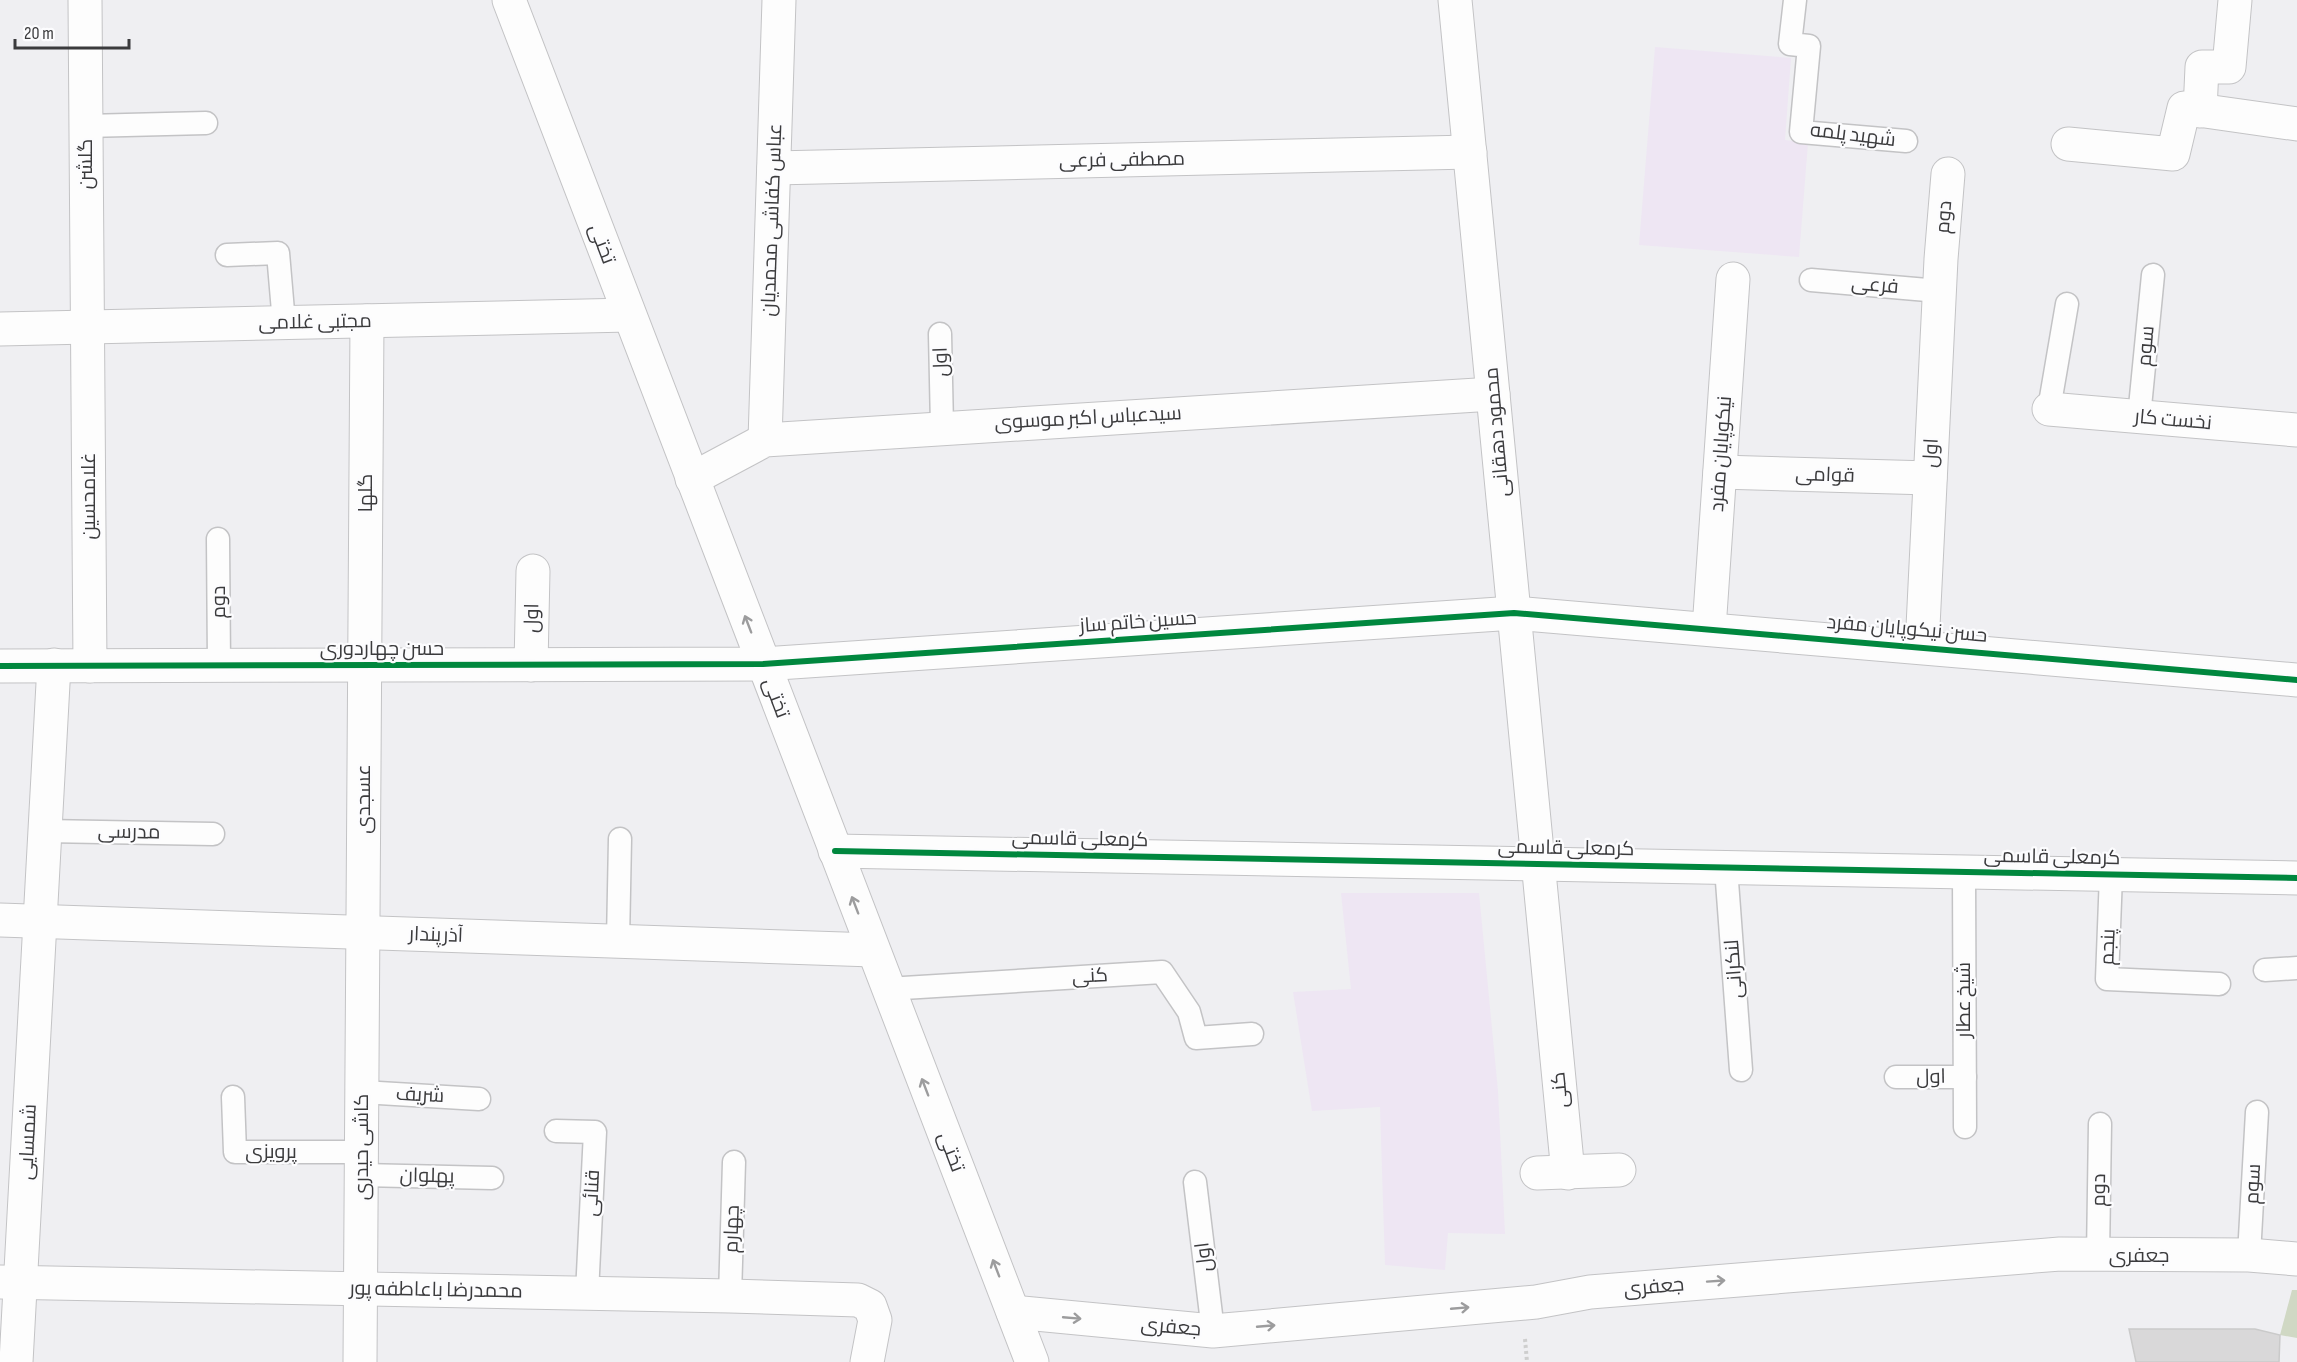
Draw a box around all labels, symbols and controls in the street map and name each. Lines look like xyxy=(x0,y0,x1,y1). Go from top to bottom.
scale bar xyxy=(15,12,129,50)
text: 20 m xyxy=(24,23,54,44)
street label: شهید پلمه xyxy=(1809,118,1897,152)
street label: عباس کفاشی محمدیان xyxy=(757,123,787,317)
street label: گلشن xyxy=(74,139,98,189)
street label: مصطفی فرعی xyxy=(1059,147,1185,173)
street label: دوم xyxy=(1931,199,1958,235)
street label: تختی xyxy=(583,221,621,268)
street label: فرعی xyxy=(1850,271,1900,299)
street label: مجتبی غلامی xyxy=(258,309,372,335)
street label: سوم xyxy=(2132,325,2161,367)
street label: اول xyxy=(928,347,954,377)
street label: محمود دهقانی xyxy=(1479,366,1515,498)
street label: نیکوپایان مفرد xyxy=(1705,395,1737,513)
street label: سیدعباس اکبر موسوی xyxy=(994,401,1182,435)
street label: نخست کار xyxy=(2132,405,2213,435)
street label: اول xyxy=(1918,438,1944,468)
street label: غلامحسین xyxy=(77,452,101,540)
street label: قوامی xyxy=(1795,462,1855,488)
street label: گلها xyxy=(354,474,378,512)
street label: دوم xyxy=(207,585,232,619)
street label: اول xyxy=(520,603,544,633)
street label: حسین خاتم ساز xyxy=(1077,606,1198,639)
street label: حسن نیکوپایان مفرد xyxy=(1826,610,1988,648)
one-way arrow xyxy=(742,616,753,634)
street label: حسن چهاردوری xyxy=(320,637,444,661)
street label: تختی xyxy=(757,675,795,722)
street label: عسجدی xyxy=(352,764,376,834)
street label: مدرسی xyxy=(97,819,161,845)
street label: کرمعلی قاسمی xyxy=(1011,826,1149,852)
street label: کرمعلی قاسمی xyxy=(1497,835,1635,861)
street label: کرمعلی قاسمی xyxy=(1983,844,2121,870)
one-way arrow xyxy=(849,896,860,914)
street label: آذرپندار xyxy=(407,922,464,948)
street label: پنجم xyxy=(2095,928,2122,966)
street label: لنکرانی xyxy=(1720,939,1748,999)
street label: شیخ عطار xyxy=(1952,962,1977,1039)
street label: کنی xyxy=(1071,963,1109,989)
street label: اول xyxy=(1916,1065,1946,1089)
street label: کنی xyxy=(1546,1071,1574,1109)
one-way arrow xyxy=(919,1078,930,1096)
street label: شریف xyxy=(395,1082,445,1108)
street label: کاشی حیدری xyxy=(350,1094,374,1200)
street label: شمسایی xyxy=(14,1103,42,1181)
street label: تختی xyxy=(932,1129,970,1176)
street label: پرویزی xyxy=(245,1140,297,1164)
street label: سوم xyxy=(2240,1163,2267,1205)
street label: پهلوان xyxy=(399,1164,455,1188)
street label: قنائی xyxy=(579,1169,605,1217)
street label: دوم xyxy=(2087,1173,2112,1207)
street label: چهارم xyxy=(719,1205,746,1253)
street label: اول xyxy=(1190,1241,1218,1273)
street label: جعفری xyxy=(2109,1244,2169,1268)
one-way arrow xyxy=(990,1259,1001,1278)
street label: جعفری xyxy=(1623,1272,1685,1302)
one-way arrow xyxy=(1706,1275,1726,1286)
street label: محمدرضا باعاطفه پور xyxy=(348,1276,523,1304)
one-way arrow xyxy=(1450,1302,1469,1313)
street label: جعفری xyxy=(1140,1312,1202,1342)
one-way arrow xyxy=(1061,1313,1081,1324)
one-way arrow xyxy=(1255,1320,1275,1331)

